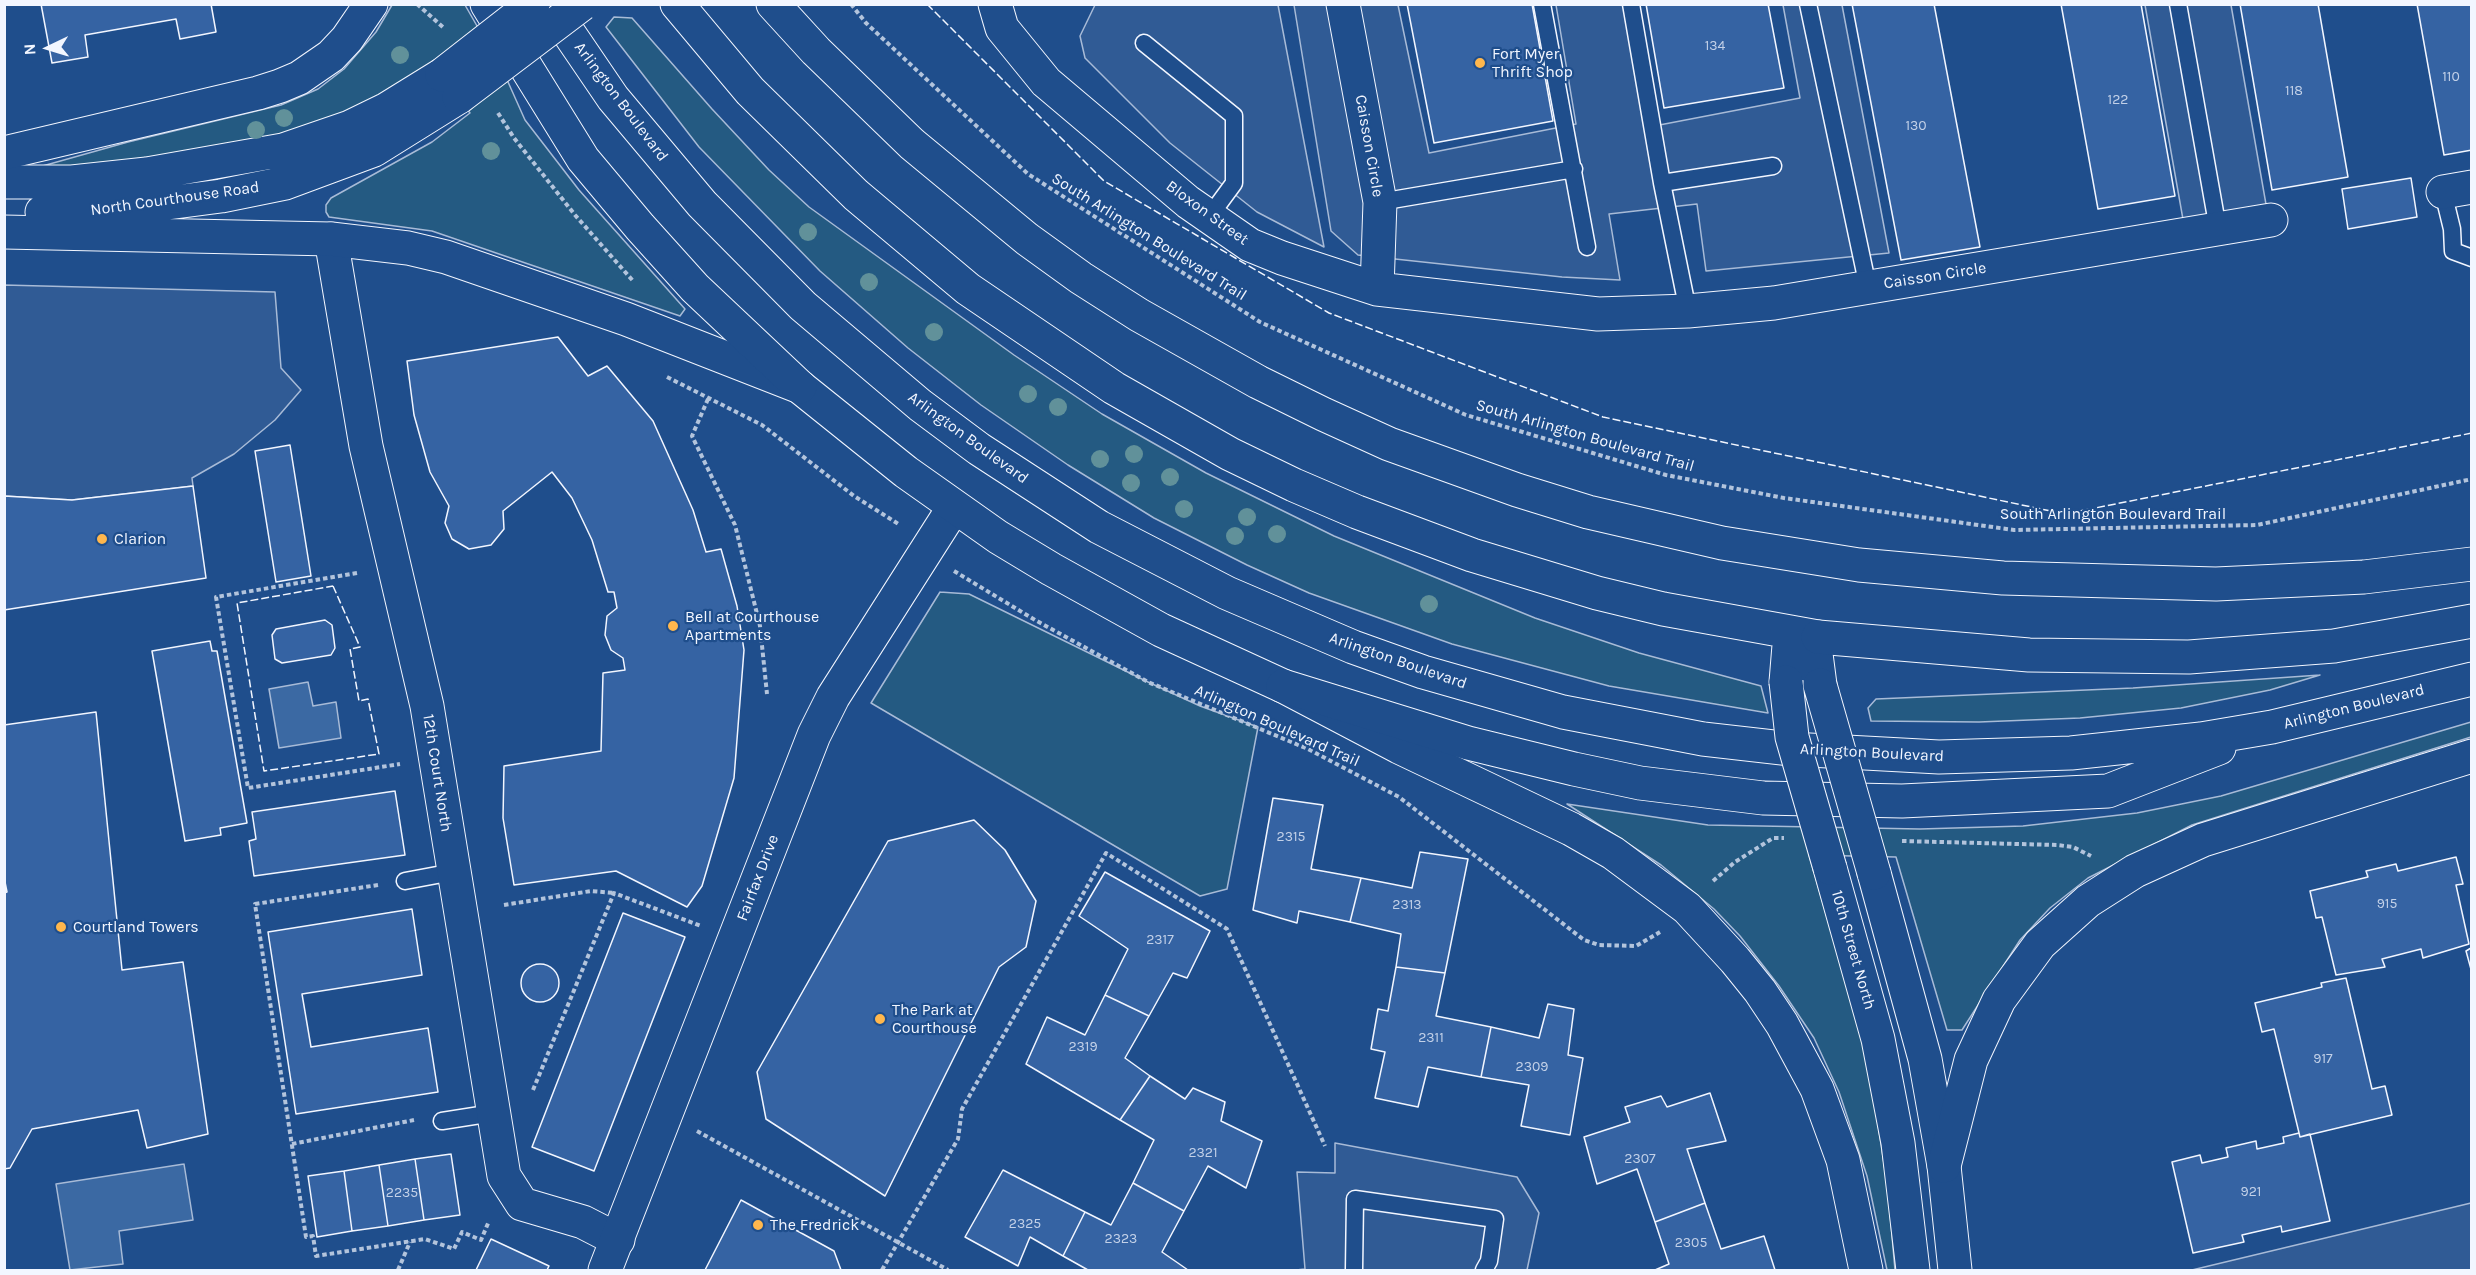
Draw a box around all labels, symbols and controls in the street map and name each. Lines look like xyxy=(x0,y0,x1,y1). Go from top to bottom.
north arrow xyxy=(18,18,78,78)
house number: 134 xyxy=(1705,38,1725,54)
street label: Arlington Boulevard xyxy=(570,39,672,165)
text: N xyxy=(20,43,39,56)
place label: Fort Myer Thrift Shop xyxy=(1492,44,1573,82)
marker: Fort Myer Thrift Shop xyxy=(1473,56,1487,70)
house number: 110 xyxy=(2442,69,2460,85)
house number: 118 xyxy=(2285,83,2303,99)
house number: 122 xyxy=(2108,92,2128,108)
street label: Caisson Circle xyxy=(1351,93,1387,199)
house number: 130 xyxy=(1905,118,1927,134)
street label: South Arlington Boulevard Trail xyxy=(1048,169,1250,305)
street label: Bloxon Street xyxy=(1162,177,1252,249)
street label: North Courthouse Road xyxy=(89,178,261,220)
street label: Caisson Circle xyxy=(1882,258,1988,294)
street label: Arlington Boulevard xyxy=(904,388,1032,488)
street label: South Arlington Boulevard Trail xyxy=(1474,396,1696,476)
street label: South Arlington Boulevard Trail xyxy=(2000,504,2226,524)
place label: Clarion xyxy=(114,529,166,549)
marker: Clarion xyxy=(95,532,109,546)
place label: Bell at Courthouse Apartments xyxy=(685,607,819,645)
marker: Bell at Courthouse Apartments xyxy=(666,619,680,633)
street label: Arlington Boulevard xyxy=(1327,628,1469,694)
street label: Arlington Boulevard xyxy=(2282,680,2426,734)
street label: Arlington Boulevard Trail xyxy=(1191,681,1363,771)
street label: 12th Court North xyxy=(418,713,456,833)
street label: Arlington Boulevard xyxy=(1799,740,1945,766)
house number: 2315 xyxy=(1277,829,1305,845)
street label: Fairfax Drive xyxy=(733,832,783,924)
street label: 10th Street North xyxy=(1827,888,1879,1012)
house number: 915 xyxy=(2377,896,2397,912)
house number: 2313 xyxy=(1392,897,1422,913)
place label: Courtland Towers xyxy=(73,917,199,937)
marker: Courtland Towers xyxy=(54,920,68,934)
house number: 2317 xyxy=(1146,932,1174,948)
place label: The Park at Courthouse xyxy=(892,1000,977,1038)
marker: The Park at Courthouse xyxy=(873,1012,887,1026)
house number: 2311 xyxy=(1418,1030,1444,1046)
house number: 2319 xyxy=(1068,1039,1098,1055)
house number: 917 xyxy=(2313,1051,2333,1067)
house number: 2309 xyxy=(1516,1059,1548,1075)
house number: 2321 xyxy=(1188,1145,1218,1161)
house number: 2307 xyxy=(1624,1151,1656,1167)
house number: 921 xyxy=(2241,1184,2261,1200)
house number: 2235 xyxy=(386,1185,418,1201)
place label: The Fredrick xyxy=(770,1215,859,1235)
house number: 2325 xyxy=(1009,1216,1041,1232)
marker: The Fredrick xyxy=(751,1218,765,1232)
house number: 2323 xyxy=(1105,1231,1137,1247)
house number: 2305 xyxy=(1675,1235,1707,1251)

